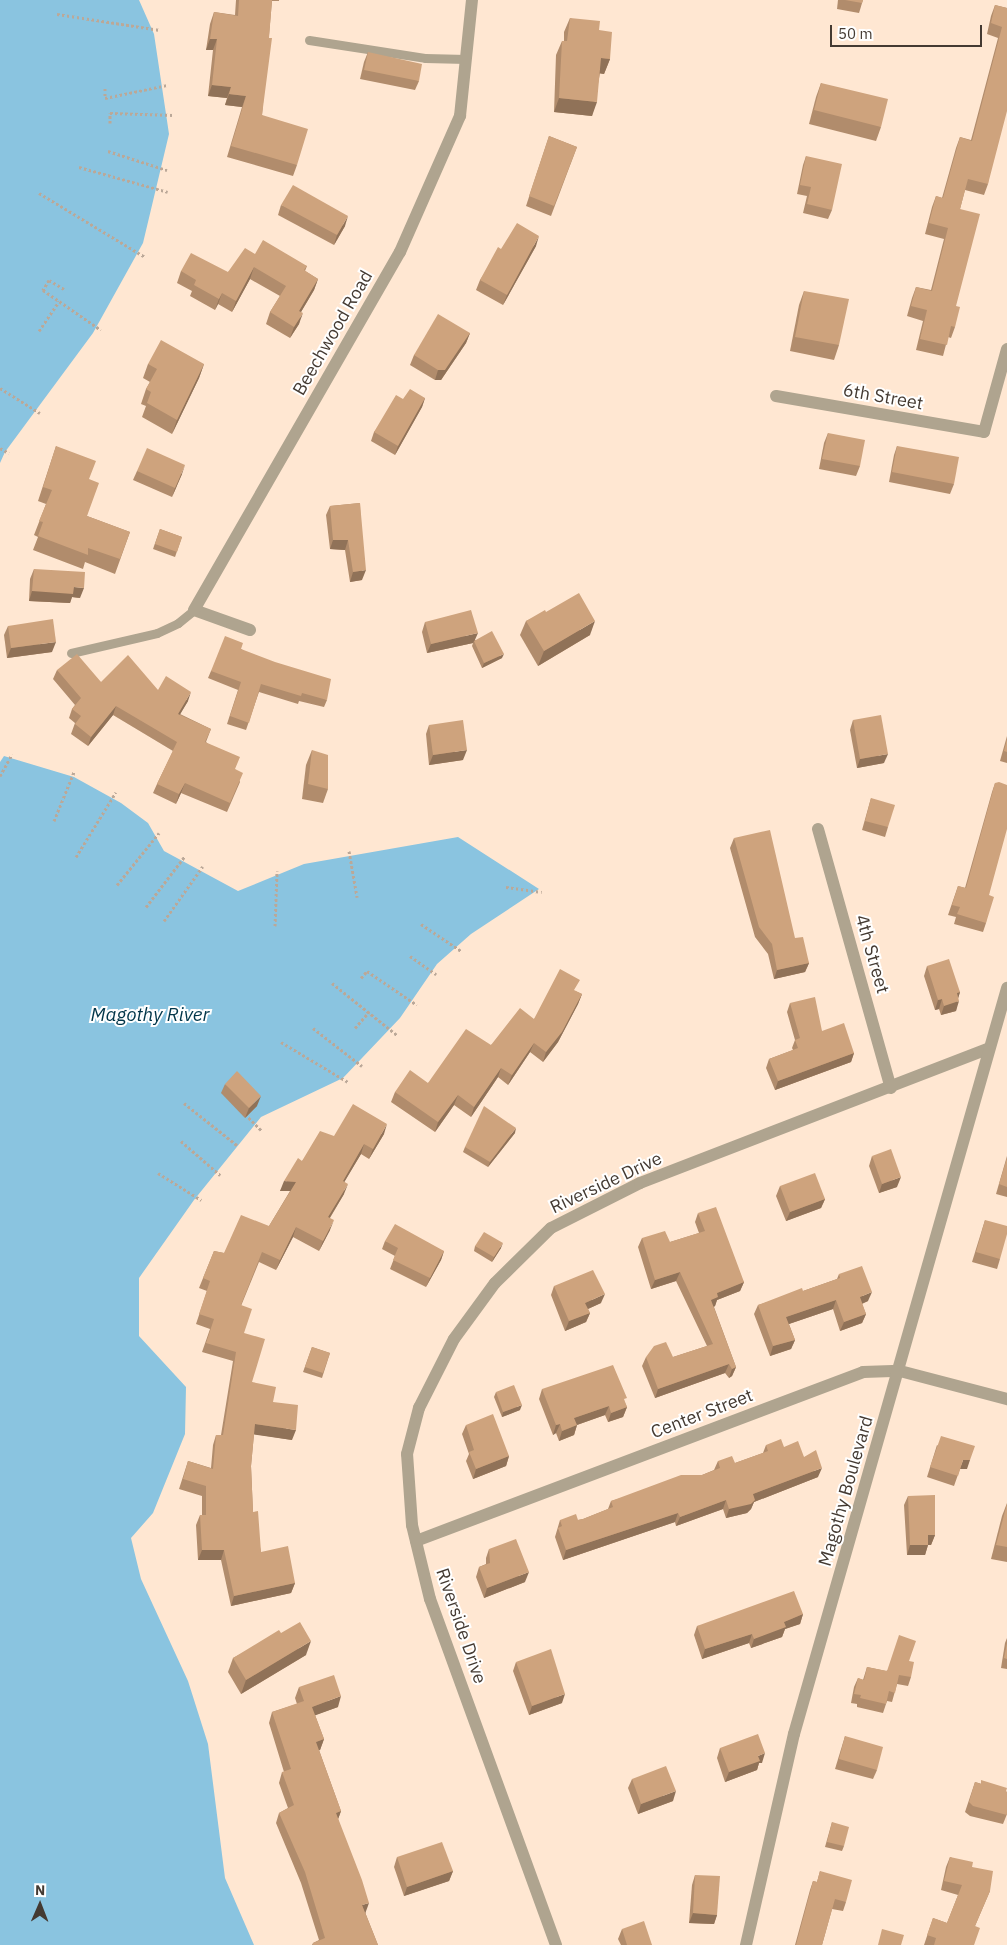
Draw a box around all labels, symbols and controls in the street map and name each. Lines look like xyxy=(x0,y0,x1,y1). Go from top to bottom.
scale bar xyxy=(832,15,984,47)
text: 50 m xyxy=(838,24,873,43)
street label: Beechwood Road xyxy=(288,267,378,399)
street label: 6th Street xyxy=(841,379,925,415)
street label: 4th Street xyxy=(850,912,894,996)
water label: Magothy River xyxy=(91,1004,209,1026)
street label: Riverside Drive xyxy=(547,1148,665,1218)
street label: Center Street xyxy=(648,1385,756,1443)
street label: Magothy Boulevard xyxy=(814,1413,878,1569)
street label: Riverside Drive xyxy=(431,1565,491,1687)
north arrow xyxy=(15,1880,65,1930)
text: N xyxy=(35,1881,45,1899)

